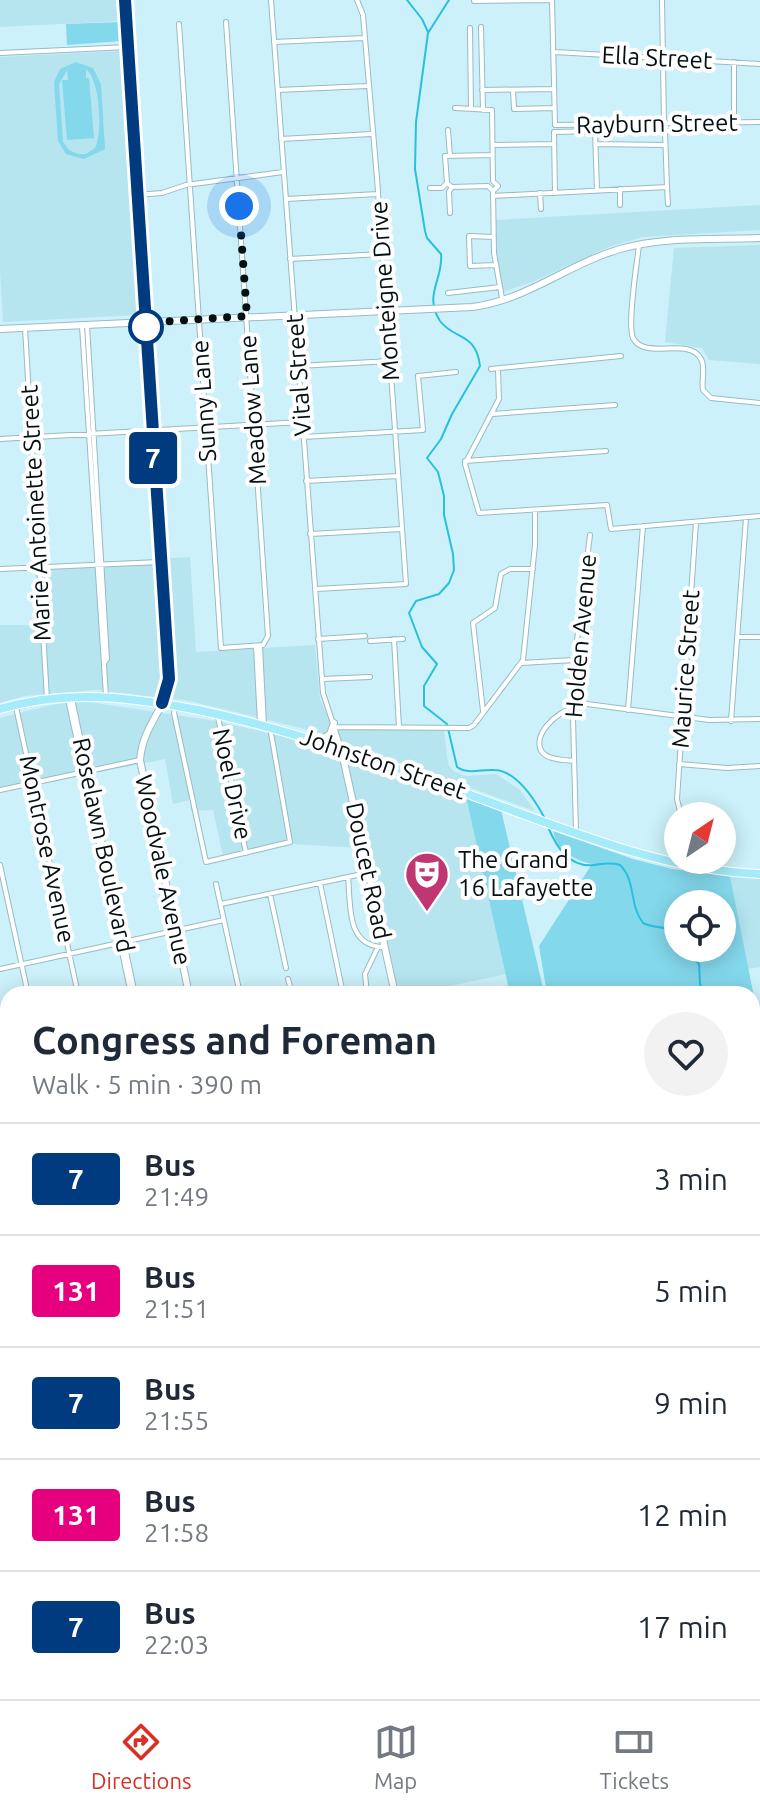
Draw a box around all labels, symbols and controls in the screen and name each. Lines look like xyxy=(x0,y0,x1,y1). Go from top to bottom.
street label: Ella Street xyxy=(601,41,714,74)
street label: Rayburn Street xyxy=(576,109,739,138)
your location xyxy=(219,186,259,226)
street label: Monteigne Drive xyxy=(365,200,404,382)
unlabelled marker xyxy=(129,310,163,344)
street label: Vital Street xyxy=(281,313,316,437)
street label: Meadow Lane xyxy=(234,334,271,486)
street label: Sunny Lane xyxy=(186,339,221,463)
street label: Marie Antoinette Street xyxy=(15,383,56,642)
line badge: 7 xyxy=(127,432,179,484)
text: 7 xyxy=(145,442,161,473)
street label: Holden Avenue xyxy=(560,553,601,719)
street label: Maurice Street xyxy=(666,588,705,749)
street label: Johnston Street xyxy=(297,723,470,805)
street label: Noel Drive xyxy=(208,726,257,842)
street label: Roselawn Boulevard xyxy=(68,735,139,955)
street label: Montrose Avenue xyxy=(14,753,81,945)
street label: Woodvale Avenue xyxy=(130,772,197,968)
street label: Doucet Road xyxy=(341,800,396,942)
north arrow xyxy=(664,802,736,874)
map controls xyxy=(664,802,736,962)
place label: The Grand 16 Lafayette xyxy=(458,846,593,901)
theatre icon: The Grand 16 Lafayette xyxy=(403,850,451,913)
button: locate xyxy=(664,890,736,962)
button: heart xyxy=(644,1012,728,1096)
text: Congress and Foreman xyxy=(32,1019,437,1061)
text: Walk · 5 min · 390 m xyxy=(32,1070,262,1099)
text: Bus xyxy=(144,1148,196,1182)
text: 3 min xyxy=(654,1162,728,1196)
text: 7 xyxy=(68,1163,84,1194)
text: 21:49 xyxy=(144,1182,209,1211)
text: Bus xyxy=(144,1260,196,1294)
text: 5 min xyxy=(654,1274,728,1308)
text: 131 xyxy=(52,1275,100,1306)
text: 21:51 xyxy=(144,1294,209,1323)
text: Bus xyxy=(144,1372,196,1406)
text: 9 min xyxy=(654,1386,728,1420)
text: 7 xyxy=(68,1387,84,1418)
text: 21:55 xyxy=(144,1406,209,1435)
text: Bus xyxy=(144,1484,196,1518)
text: 12 min xyxy=(637,1498,728,1532)
text: 131 xyxy=(52,1499,100,1530)
text: 21:58 xyxy=(144,1518,209,1547)
text: Bus xyxy=(144,1596,196,1630)
text: 17 min xyxy=(637,1610,728,1644)
text: 7 xyxy=(68,1611,84,1642)
text: 22:03 xyxy=(144,1630,209,1659)
tab: Directions xyxy=(91,1720,192,1793)
tab: Map xyxy=(374,1720,418,1793)
tab: Tickets xyxy=(600,1720,669,1793)

